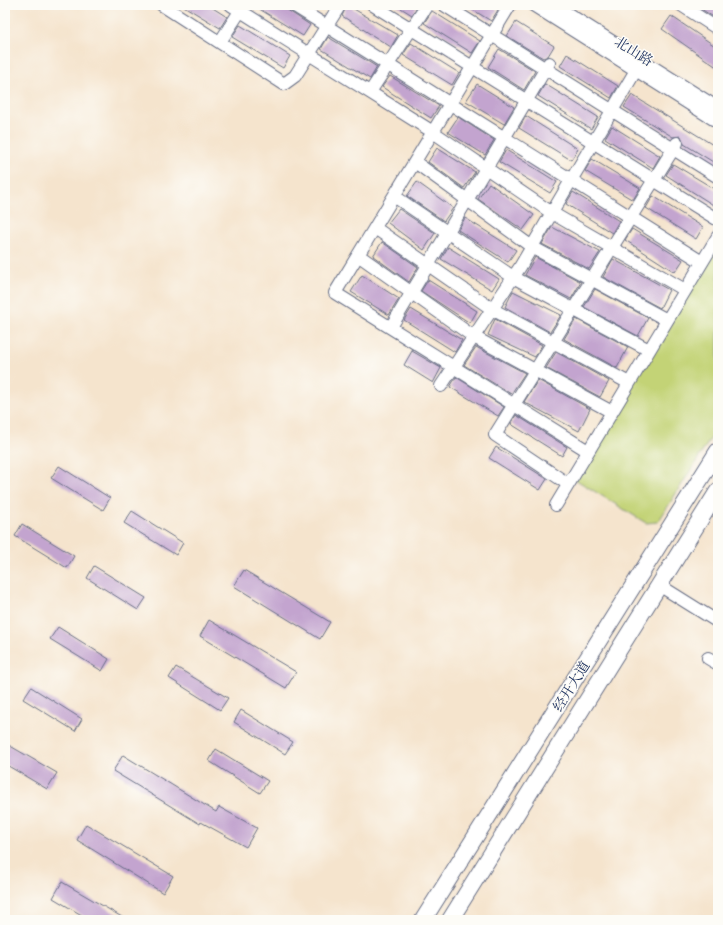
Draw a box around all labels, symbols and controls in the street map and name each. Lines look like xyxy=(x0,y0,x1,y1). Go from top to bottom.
street label: 北山路 xyxy=(611,32,657,70)
street label: 经开大道 xyxy=(549,657,593,715)

